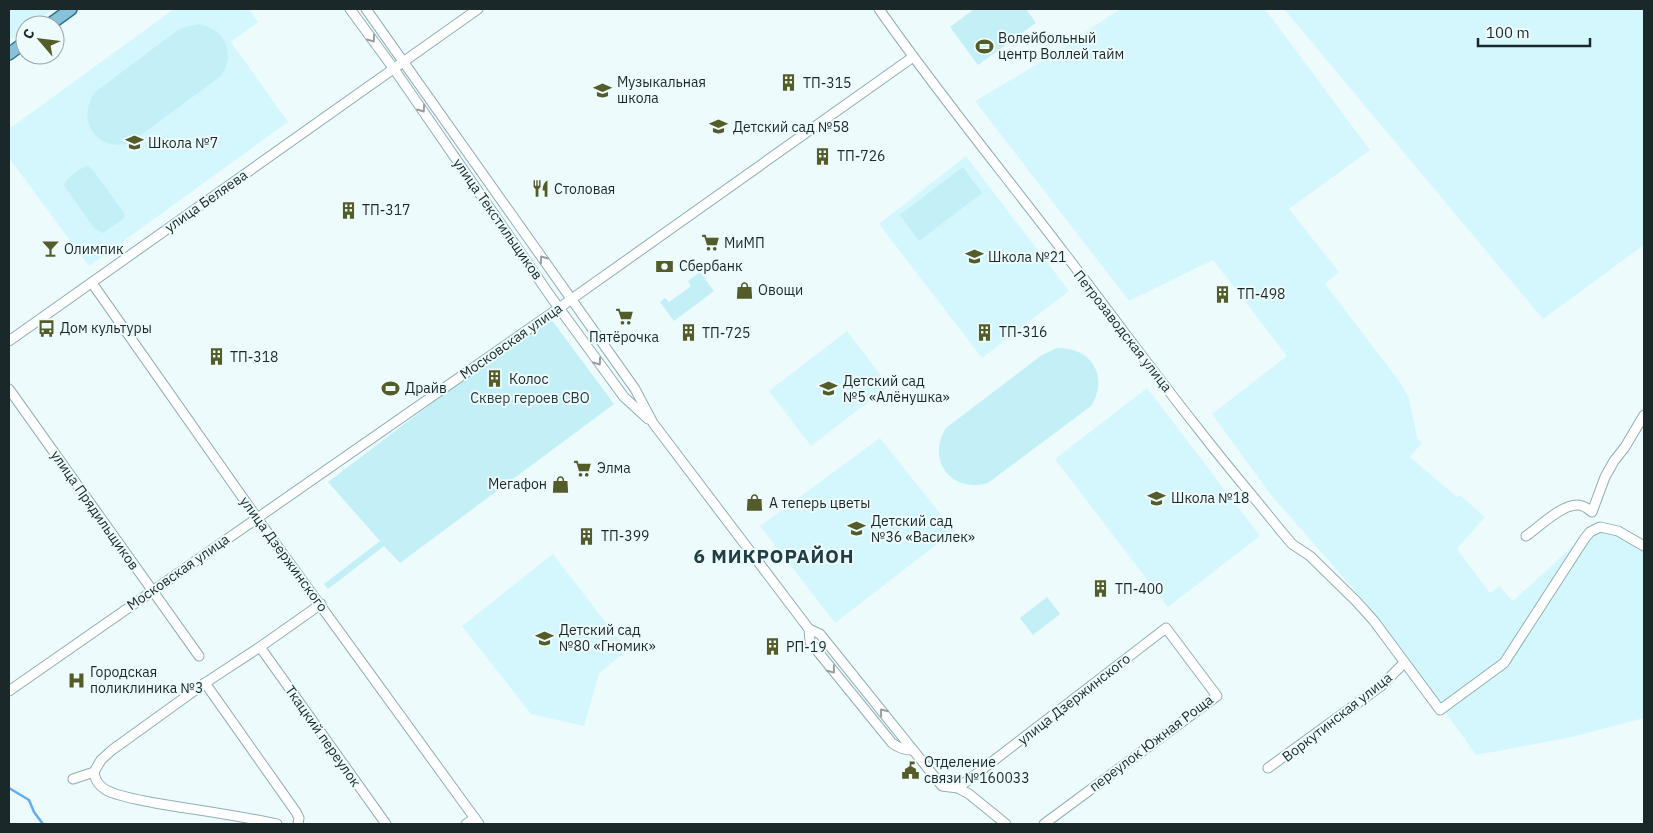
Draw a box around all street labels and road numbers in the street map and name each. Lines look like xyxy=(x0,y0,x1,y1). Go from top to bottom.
street label: улица Текстильщиков xyxy=(449,155,547,283)
street label: улица Беляева xyxy=(161,166,251,236)
street label: Петрозаводская улица xyxy=(1070,266,1177,396)
street label: Московская улица xyxy=(456,299,566,383)
street label: улица Прядильщиков xyxy=(47,447,143,573)
street label: улица Дзержинского xyxy=(236,493,332,615)
street label: Московская улица xyxy=(123,530,233,614)
street label: улица Дзержинского xyxy=(1014,649,1134,749)
street label: Воркутинская улица xyxy=(1278,668,1396,766)
street label: Ткацкий переулок xyxy=(281,682,365,791)
street label: переулок Южная Роща xyxy=(1085,690,1217,795)

